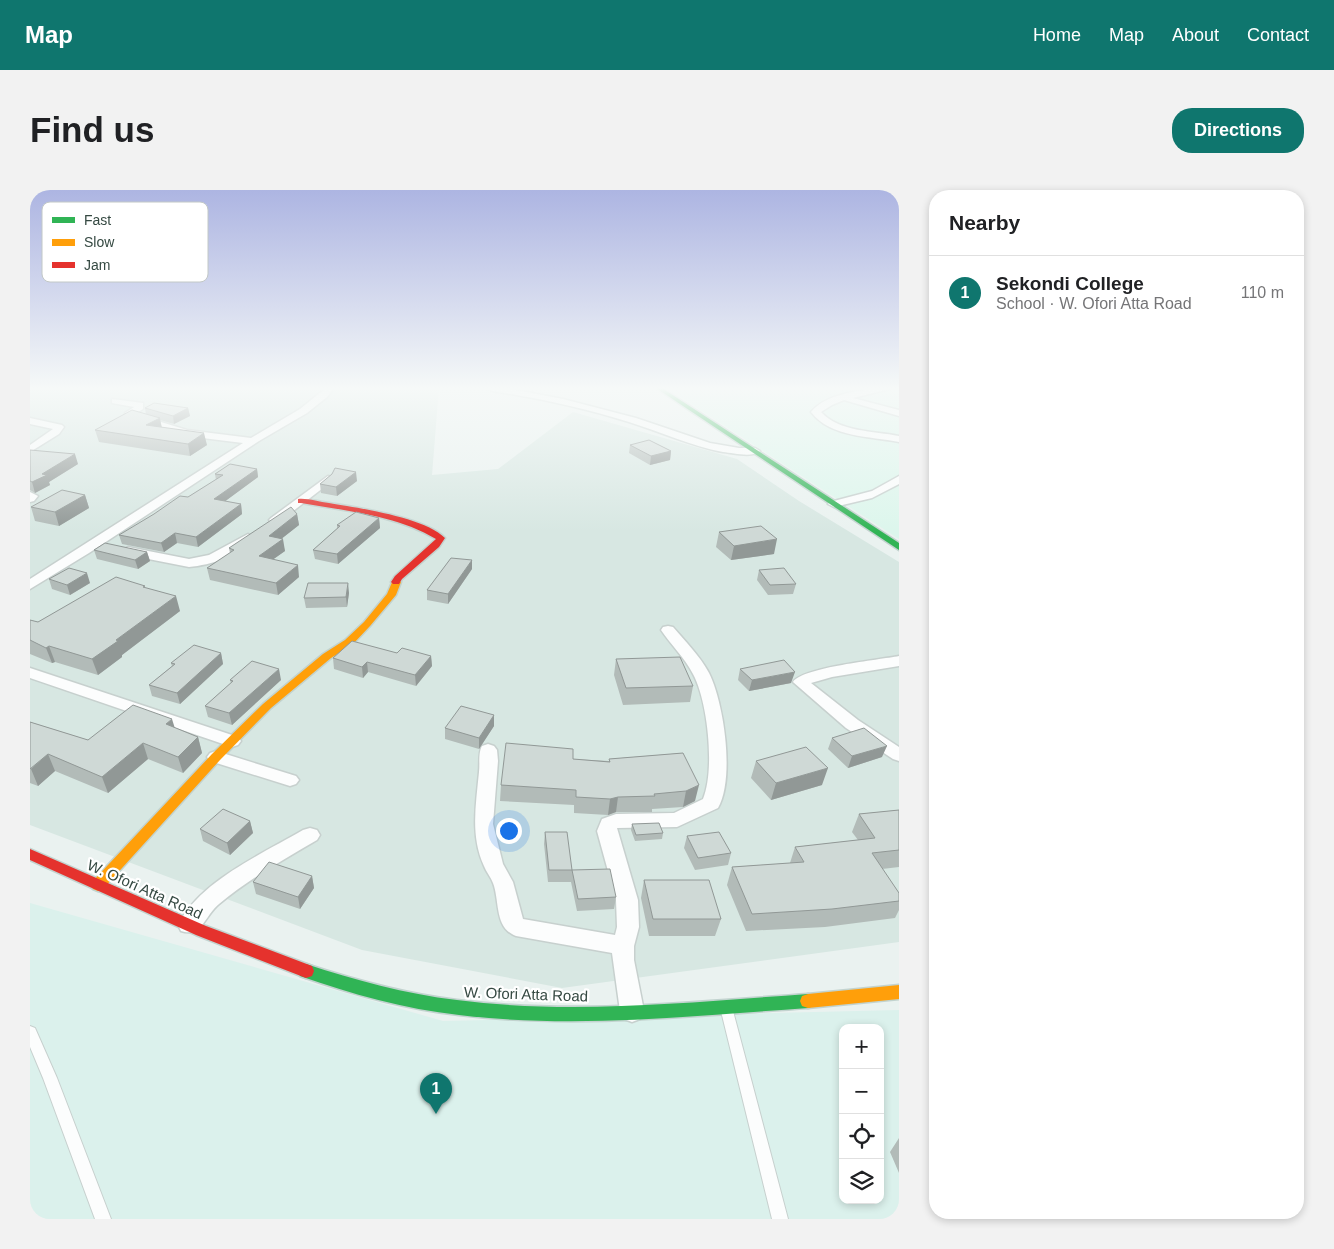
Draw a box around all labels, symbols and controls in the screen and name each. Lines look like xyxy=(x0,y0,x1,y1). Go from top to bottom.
text: Map xyxy=(25,21,73,48)
text: Home xyxy=(1033,25,1081,45)
text: Map xyxy=(1109,25,1144,45)
text: About xyxy=(1172,25,1219,45)
text: Contact xyxy=(1247,25,1309,45)
button: Directions xyxy=(1172,108,1304,153)
text: Find us xyxy=(30,110,154,149)
legend xyxy=(42,202,208,282)
text: Nearby xyxy=(949,211,1020,234)
text: Fast xyxy=(84,212,111,228)
text: Slow xyxy=(84,234,115,250)
text: Jam xyxy=(84,257,110,273)
text: Sekondi College xyxy=(996,273,1144,294)
text: 1 xyxy=(961,284,969,301)
text: 110 m xyxy=(1241,284,1284,301)
text: School · W. Ofori Atta Road xyxy=(996,295,1192,312)
your location xyxy=(496,818,522,844)
street label: W. Ofori Atta Road xyxy=(85,856,205,922)
street label: W. Ofori Atta Road xyxy=(464,983,588,1005)
map controls xyxy=(839,1024,884,1204)
button: + xyxy=(839,1024,884,1069)
button: − xyxy=(839,1069,884,1114)
pin: 1 xyxy=(420,1073,452,1114)
button: locate xyxy=(839,1114,884,1159)
button: layers xyxy=(839,1159,884,1204)

